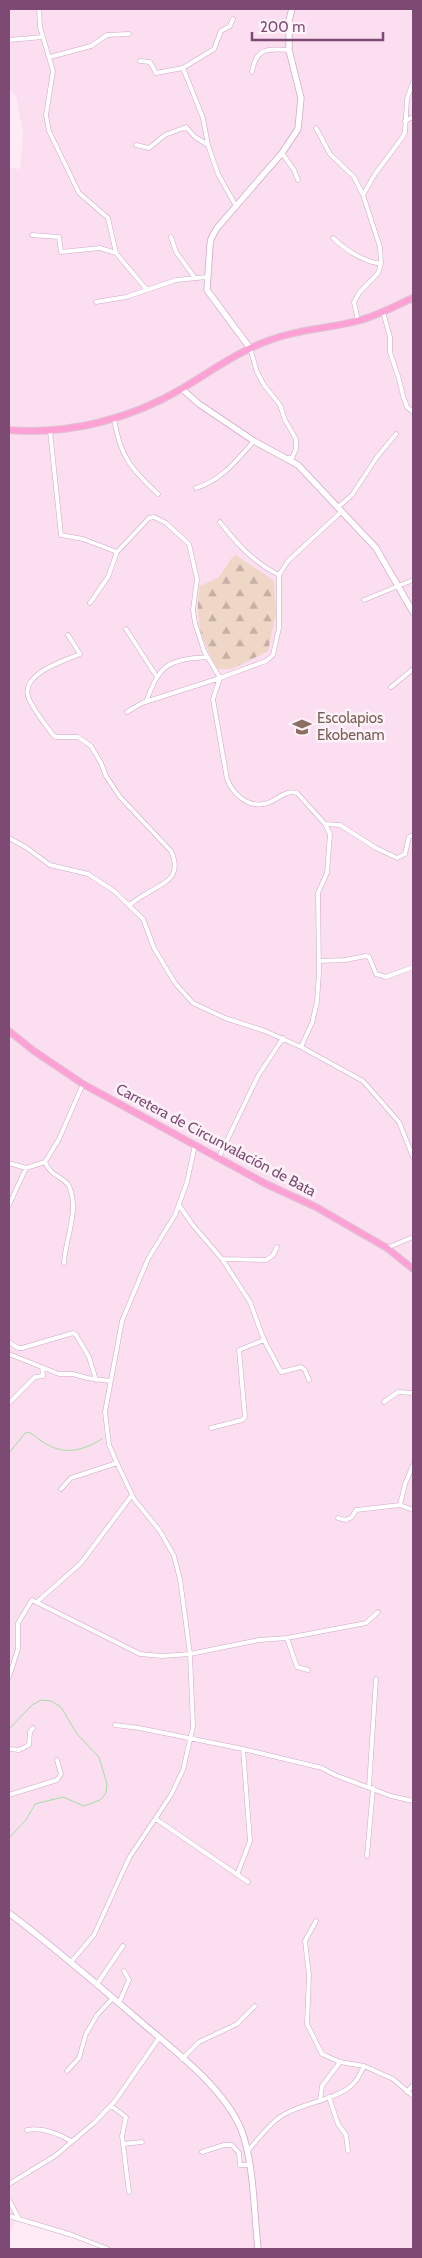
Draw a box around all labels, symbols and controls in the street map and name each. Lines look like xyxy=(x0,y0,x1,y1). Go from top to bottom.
scale bar xyxy=(252,10,383,42)
text: 200 m xyxy=(260,18,305,36)
place label: Escolapios Ekobenam xyxy=(317,709,385,744)
school or university icon: Escolapios Ekobenam xyxy=(291,716,313,738)
street label: Carretera de Circunvalación de Bata xyxy=(113,1080,320,1201)

